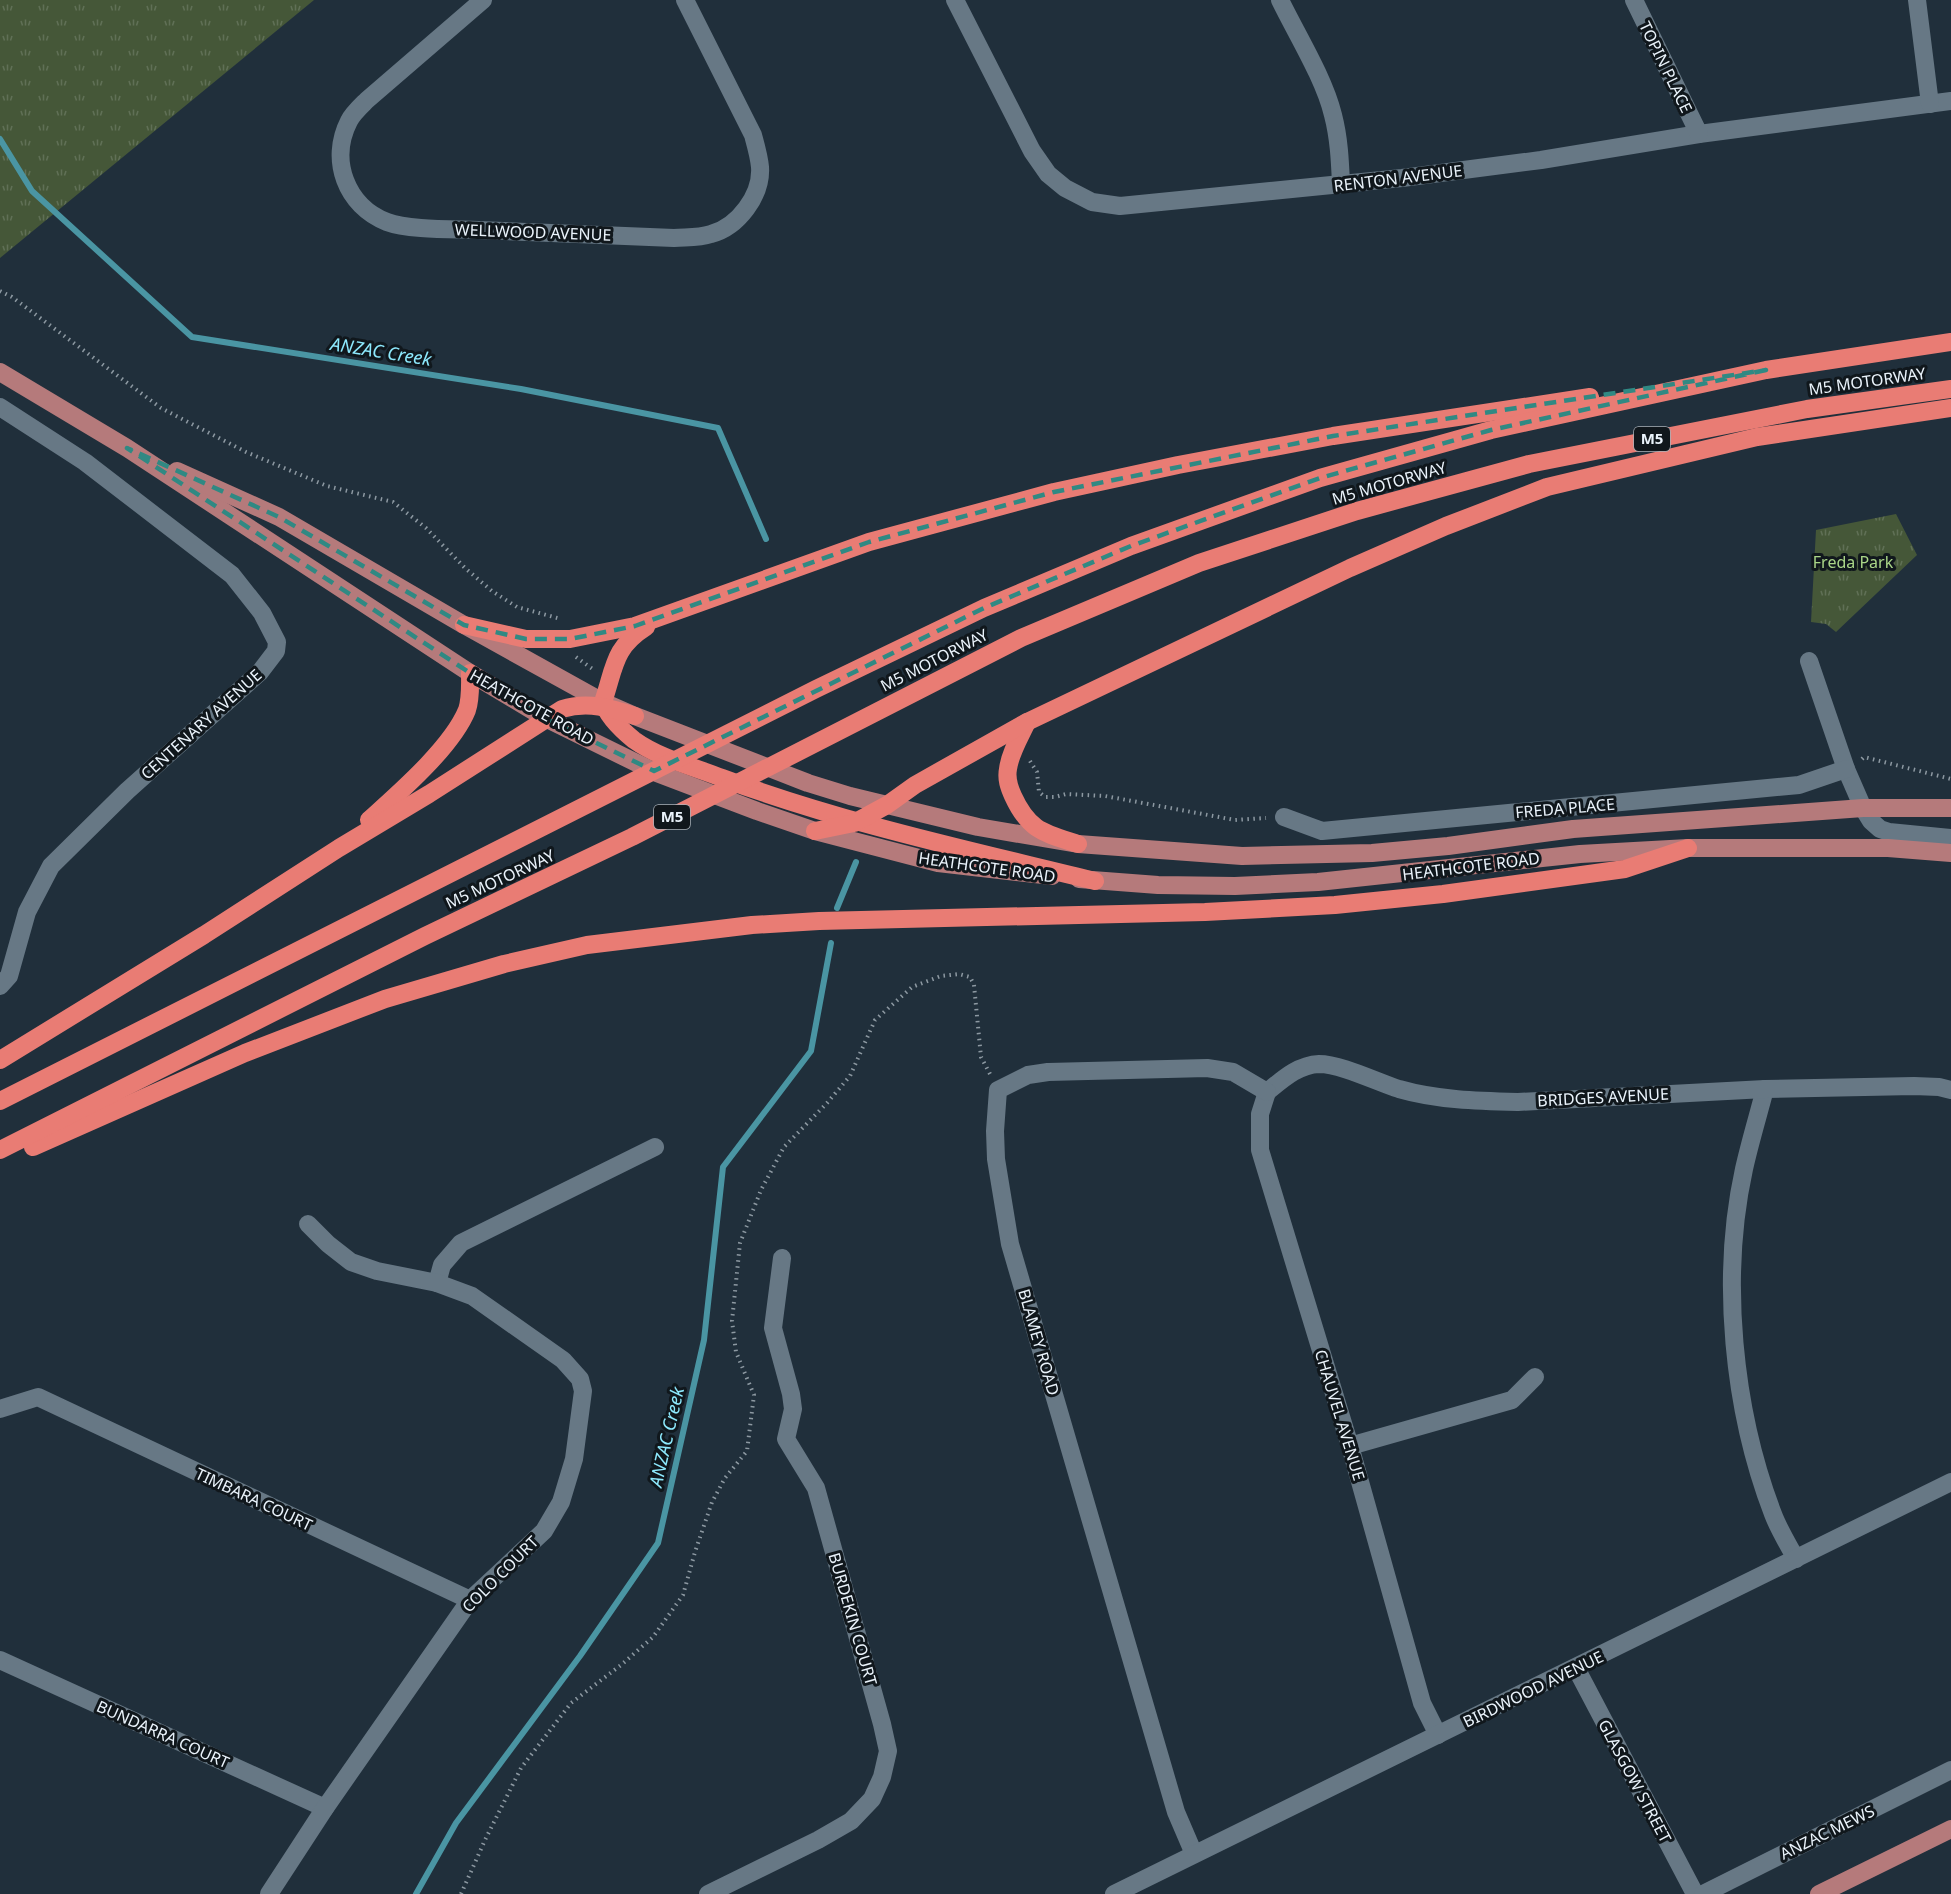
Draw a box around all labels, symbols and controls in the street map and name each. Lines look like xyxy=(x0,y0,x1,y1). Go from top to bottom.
street label: TOPIN PLACE xyxy=(1634,17,1698,117)
street label: RENTON AVENUE xyxy=(1333,159,1463,197)
street label: WELLWOOD AVENUE xyxy=(454,218,612,246)
water label: ANZAC Creek xyxy=(327,331,434,371)
street label: M5 MOTORWAY xyxy=(1807,362,1928,400)
road number: M5 xyxy=(1634,427,1670,451)
street label: M5 MOTORWAY xyxy=(1329,456,1450,510)
park label: Freda Park xyxy=(1813,551,1894,573)
street label: M5 MOTORWAY xyxy=(876,623,992,697)
street label: CENTENARY AVENUE xyxy=(136,664,266,784)
street label: HEATHCOTE ROAD xyxy=(466,664,598,750)
street label: FREDA PLACE xyxy=(1514,793,1616,823)
road number: M5 xyxy=(654,805,690,829)
street label: M5 MOTORWAY xyxy=(442,844,559,914)
street label: HEATHCOTE ROAD xyxy=(917,846,1057,888)
street label: HEATHCOTE ROAD xyxy=(1401,847,1541,885)
street label: BRIDGES AVENUE xyxy=(1537,1083,1669,1111)
street label: BLAMEY ROAD xyxy=(1013,1286,1065,1398)
street label: CHAUVEL AVENUE xyxy=(1310,1347,1370,1483)
water label: ANZAC Creek xyxy=(642,1383,689,1491)
street label: TIMBARA COURT xyxy=(192,1462,316,1536)
street label: COLO COURT xyxy=(457,1531,543,1617)
street label: BURDEKIN COURT xyxy=(824,1550,882,1688)
street label: BIRDWOOD AVENUE xyxy=(1459,1645,1607,1733)
street label: BUNDARRA COURT xyxy=(93,1695,233,1773)
street label: GLASGOW STREET xyxy=(1593,1716,1677,1846)
street label: ANZAC MEWS xyxy=(1776,1799,1878,1864)

